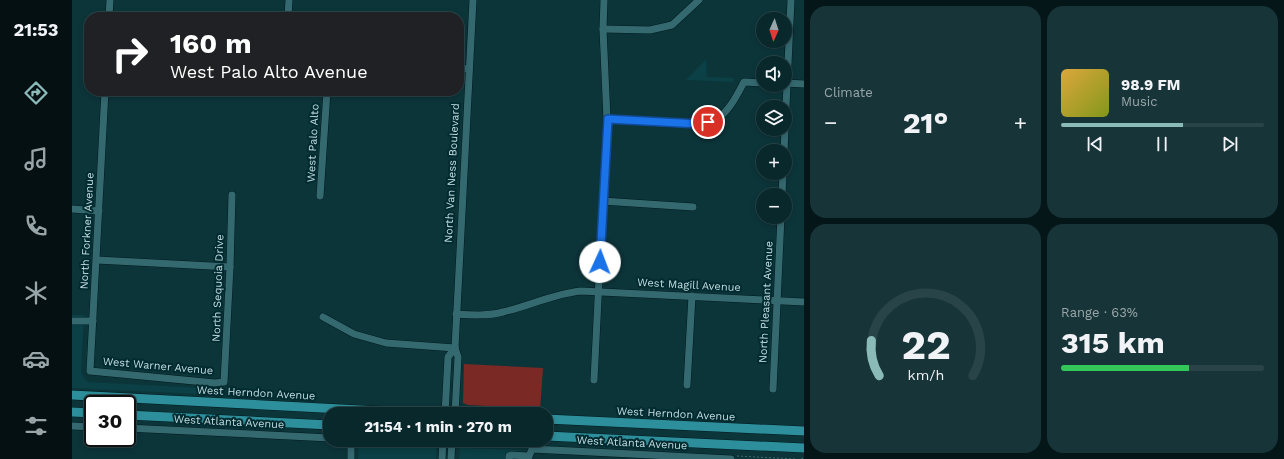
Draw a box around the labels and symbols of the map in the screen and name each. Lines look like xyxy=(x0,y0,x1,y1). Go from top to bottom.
north arrow xyxy=(756,12,792,48)
street label: West Palo Alto xyxy=(304,103,322,183)
street label: North Van Ness Boulevard xyxy=(442,103,462,243)
pin xyxy=(691,105,725,139)
street label: North Forkner Avenue xyxy=(77,172,97,290)
street label: North Sequoia Drive xyxy=(210,234,226,342)
position arrow xyxy=(579,241,621,283)
street label: North Pleasant Avenue xyxy=(756,241,776,363)
street label: West Magill Avenue xyxy=(637,276,741,294)
street label: West Warner Avenue xyxy=(102,355,214,377)
street label: West Herndon Avenue xyxy=(196,383,316,403)
speed limit sign: 30 xyxy=(84,395,136,447)
street label: West Herndon Avenue xyxy=(616,404,736,424)
street label: West Atlanta Avenue xyxy=(173,413,285,431)
street label: West Atlanta Avenue xyxy=(576,434,688,452)

